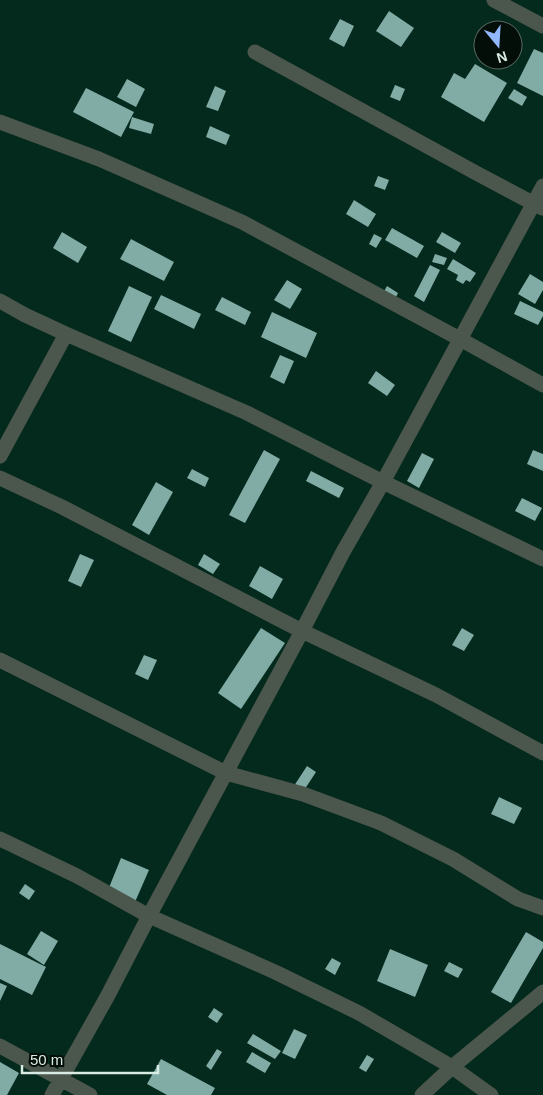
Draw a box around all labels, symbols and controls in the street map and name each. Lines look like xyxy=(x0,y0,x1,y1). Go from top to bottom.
north arrow xyxy=(473,20,523,70)
text: N xyxy=(495,48,509,67)
scale bar xyxy=(22,1042,159,1074)
text: 50 m xyxy=(30,1051,63,1068)

